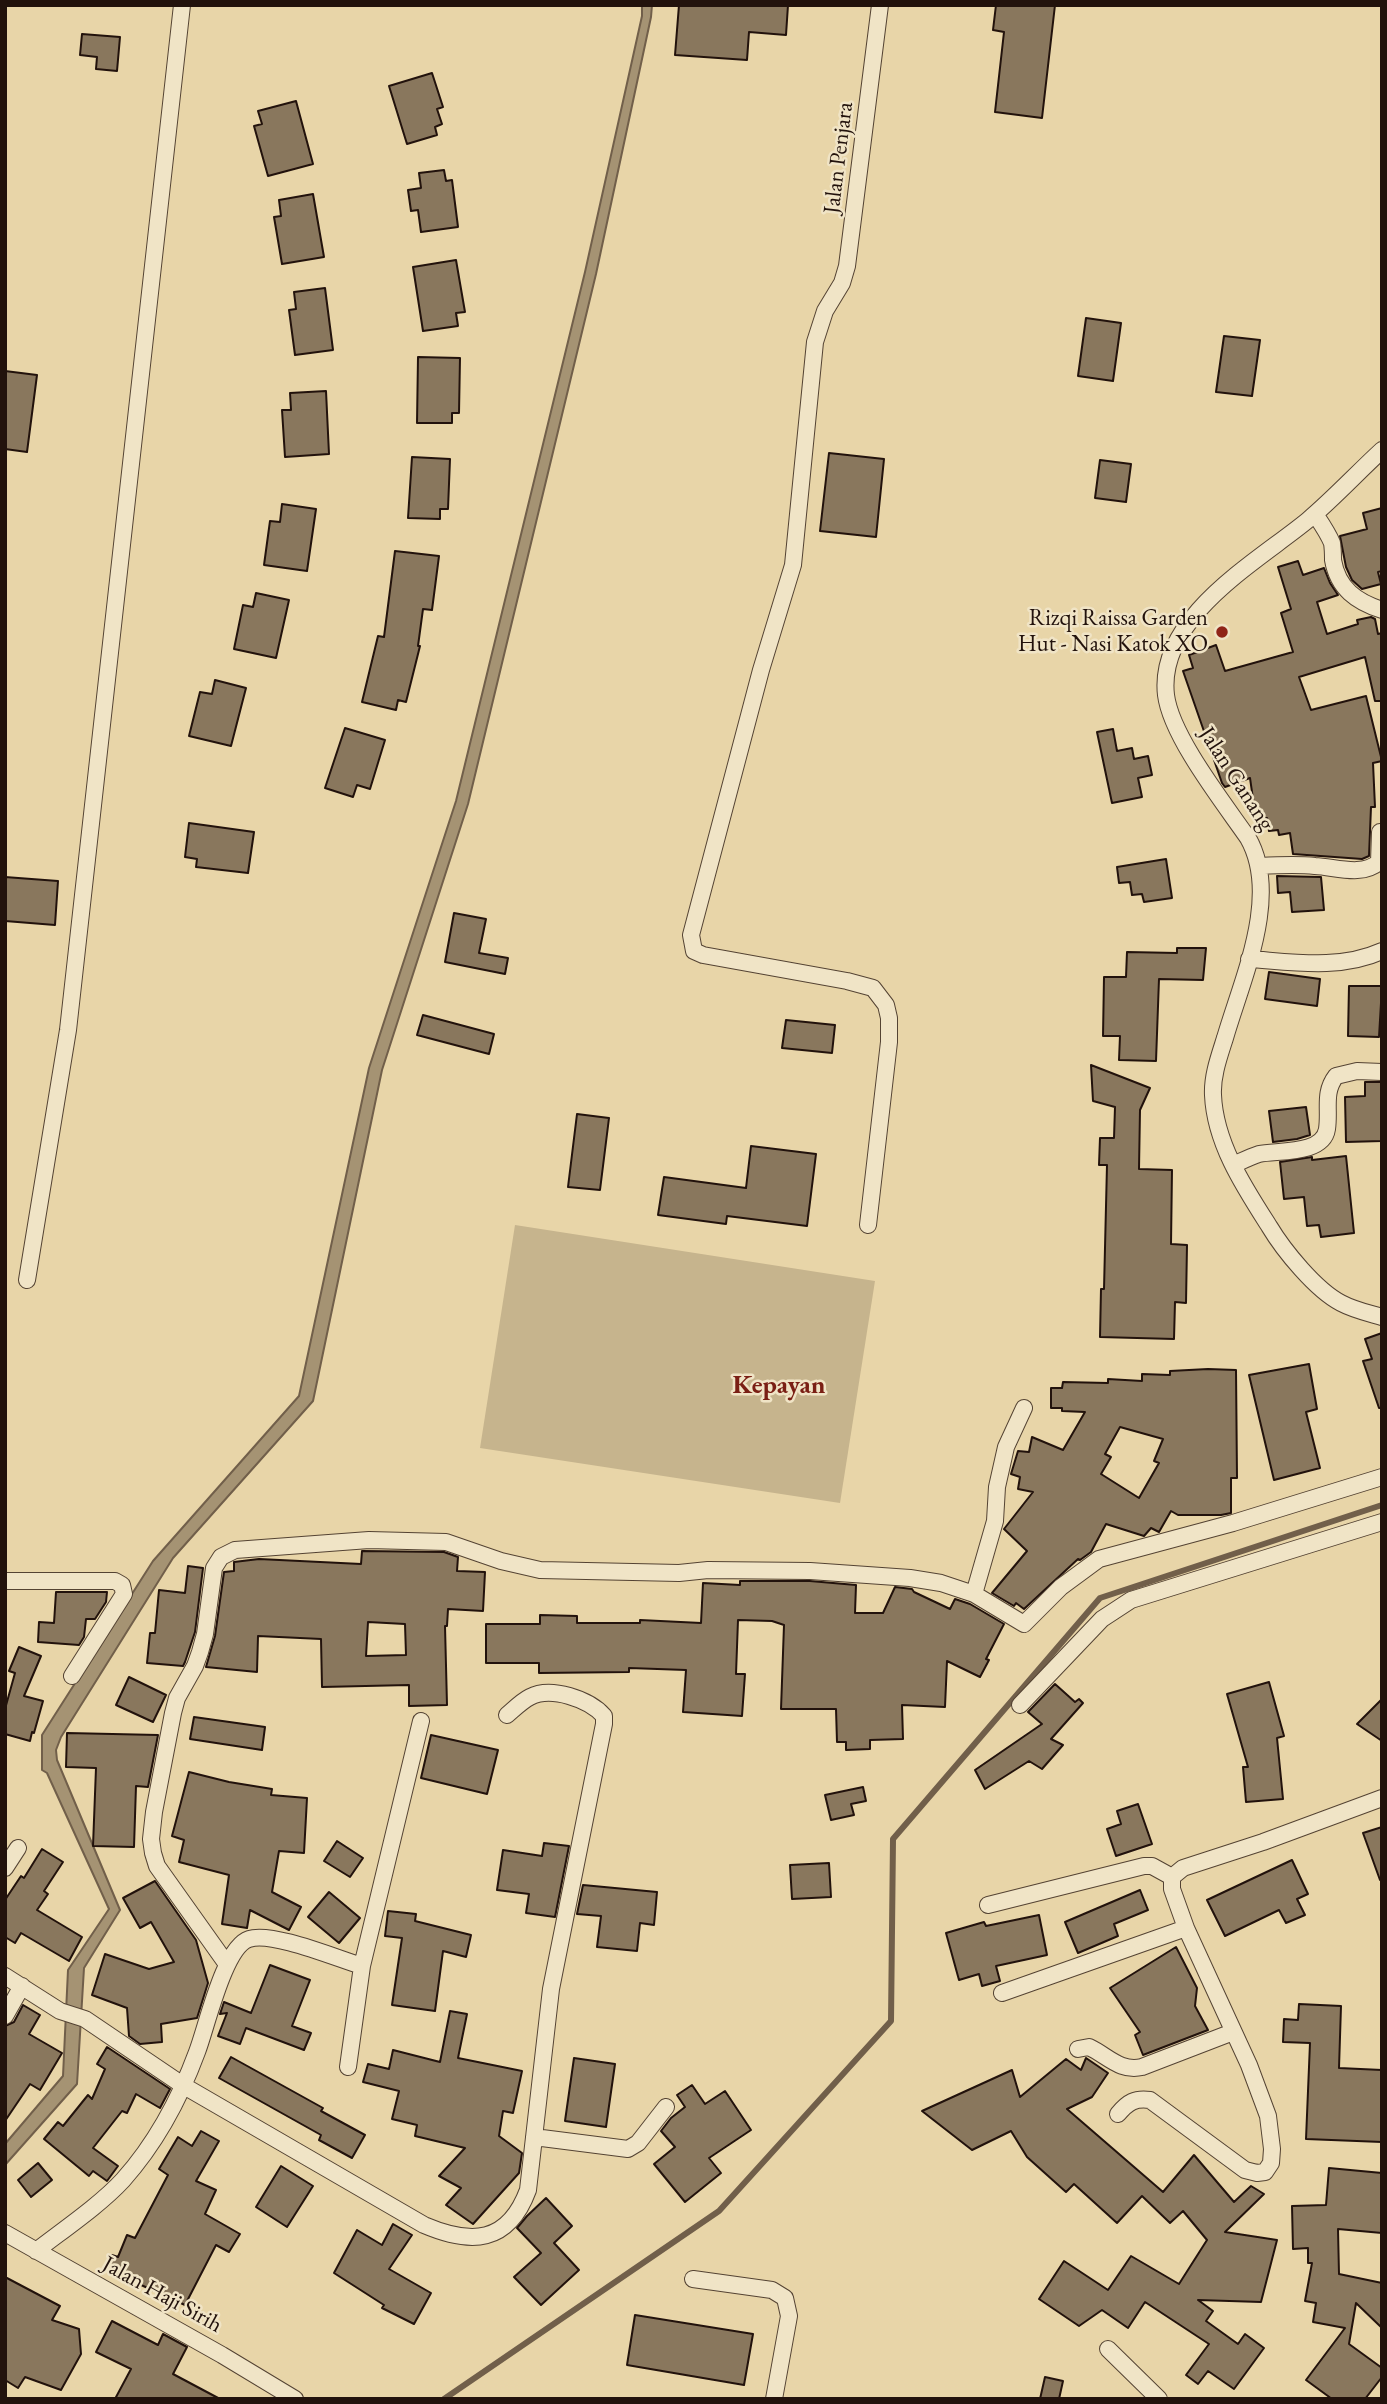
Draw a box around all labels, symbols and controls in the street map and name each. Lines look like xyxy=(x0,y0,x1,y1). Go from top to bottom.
street label: Jalan Penjara xyxy=(818,101,860,215)
place label: Rizqi Raissa Garden Hut - Nasi Katok XO xyxy=(1018,605,1208,659)
marker: Rizqi Raissa Garden Hut - Nasi Katok XO xyxy=(1214,624,1230,640)
street label: Jalan Ganang xyxy=(1192,722,1280,836)
district label: Kepayan xyxy=(732,1370,826,1402)
street label: Jalan Haji Sirih xyxy=(97,2251,227,2339)

